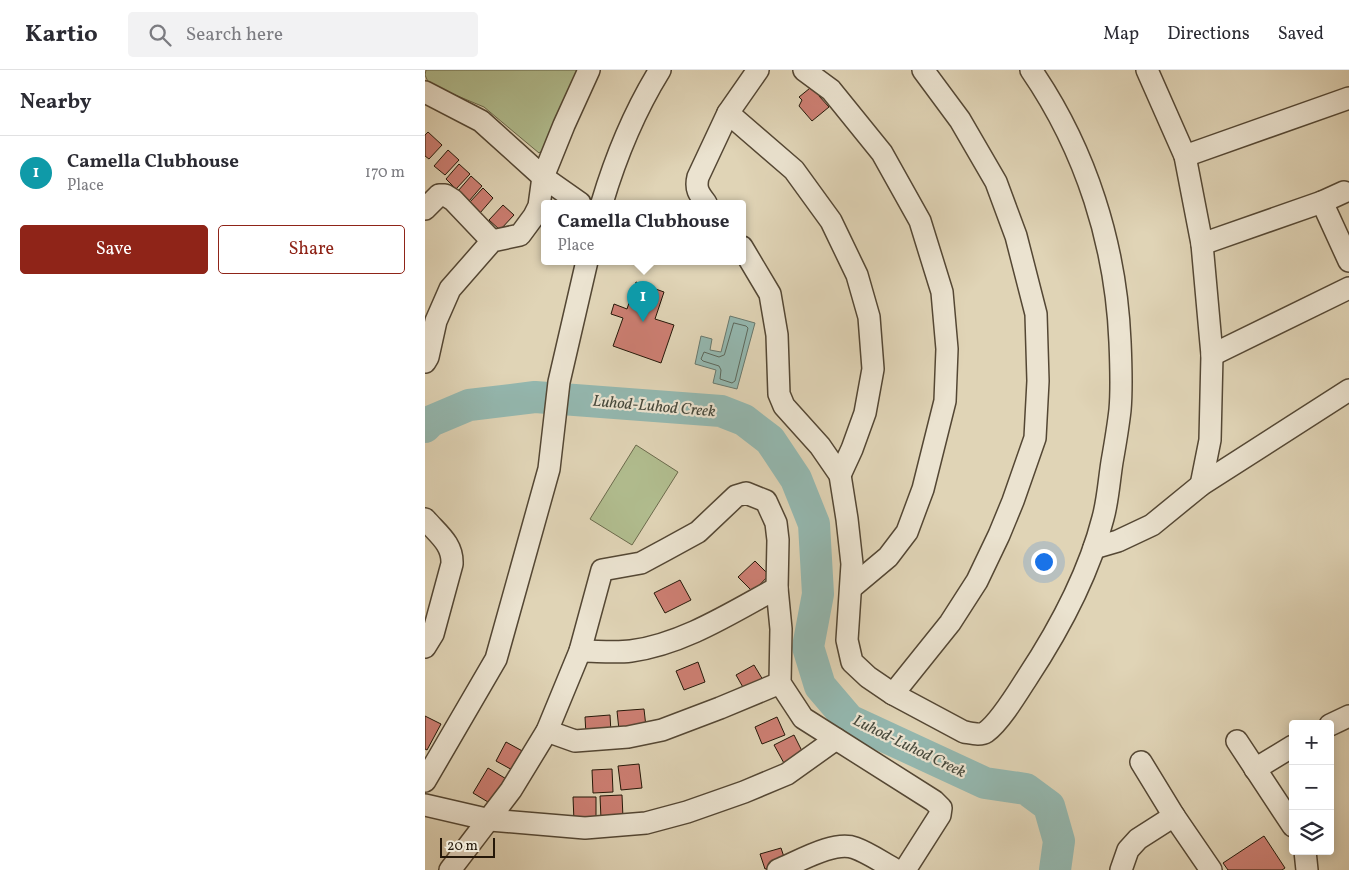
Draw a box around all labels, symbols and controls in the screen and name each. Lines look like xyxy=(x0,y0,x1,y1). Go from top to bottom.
search box xyxy=(128,12,478,57)
text: Kartio xyxy=(25,18,98,52)
icon: search xyxy=(146,21,174,49)
text: Search here xyxy=(186,22,283,48)
text: Map xyxy=(1103,22,1139,47)
text: Directions xyxy=(1167,22,1250,47)
text: Saved xyxy=(1278,22,1324,47)
text: Nearby xyxy=(20,88,91,117)
text: Camella Clubhouse xyxy=(67,149,239,175)
text: 1 xyxy=(33,162,39,184)
text: 170 m xyxy=(365,162,405,184)
text: Place xyxy=(67,175,104,197)
popup xyxy=(541,200,746,265)
text: Camella Clubhouse xyxy=(557,209,730,235)
button: Save xyxy=(20,225,208,274)
button: Share xyxy=(218,225,405,274)
text: Place xyxy=(557,235,594,257)
pin: 1 xyxy=(627,281,659,322)
water label: Luhod-Luhod Creek xyxy=(592,391,717,423)
your location xyxy=(1031,549,1057,575)
water label: Luhod-Luhod Creek xyxy=(849,710,970,784)
map controls xyxy=(1289,720,1334,855)
button: + xyxy=(1289,720,1334,765)
button: − xyxy=(1289,765,1334,810)
button: layers xyxy=(1289,810,1334,855)
scale bar xyxy=(440,835,495,858)
text: 20 m xyxy=(447,837,478,856)

